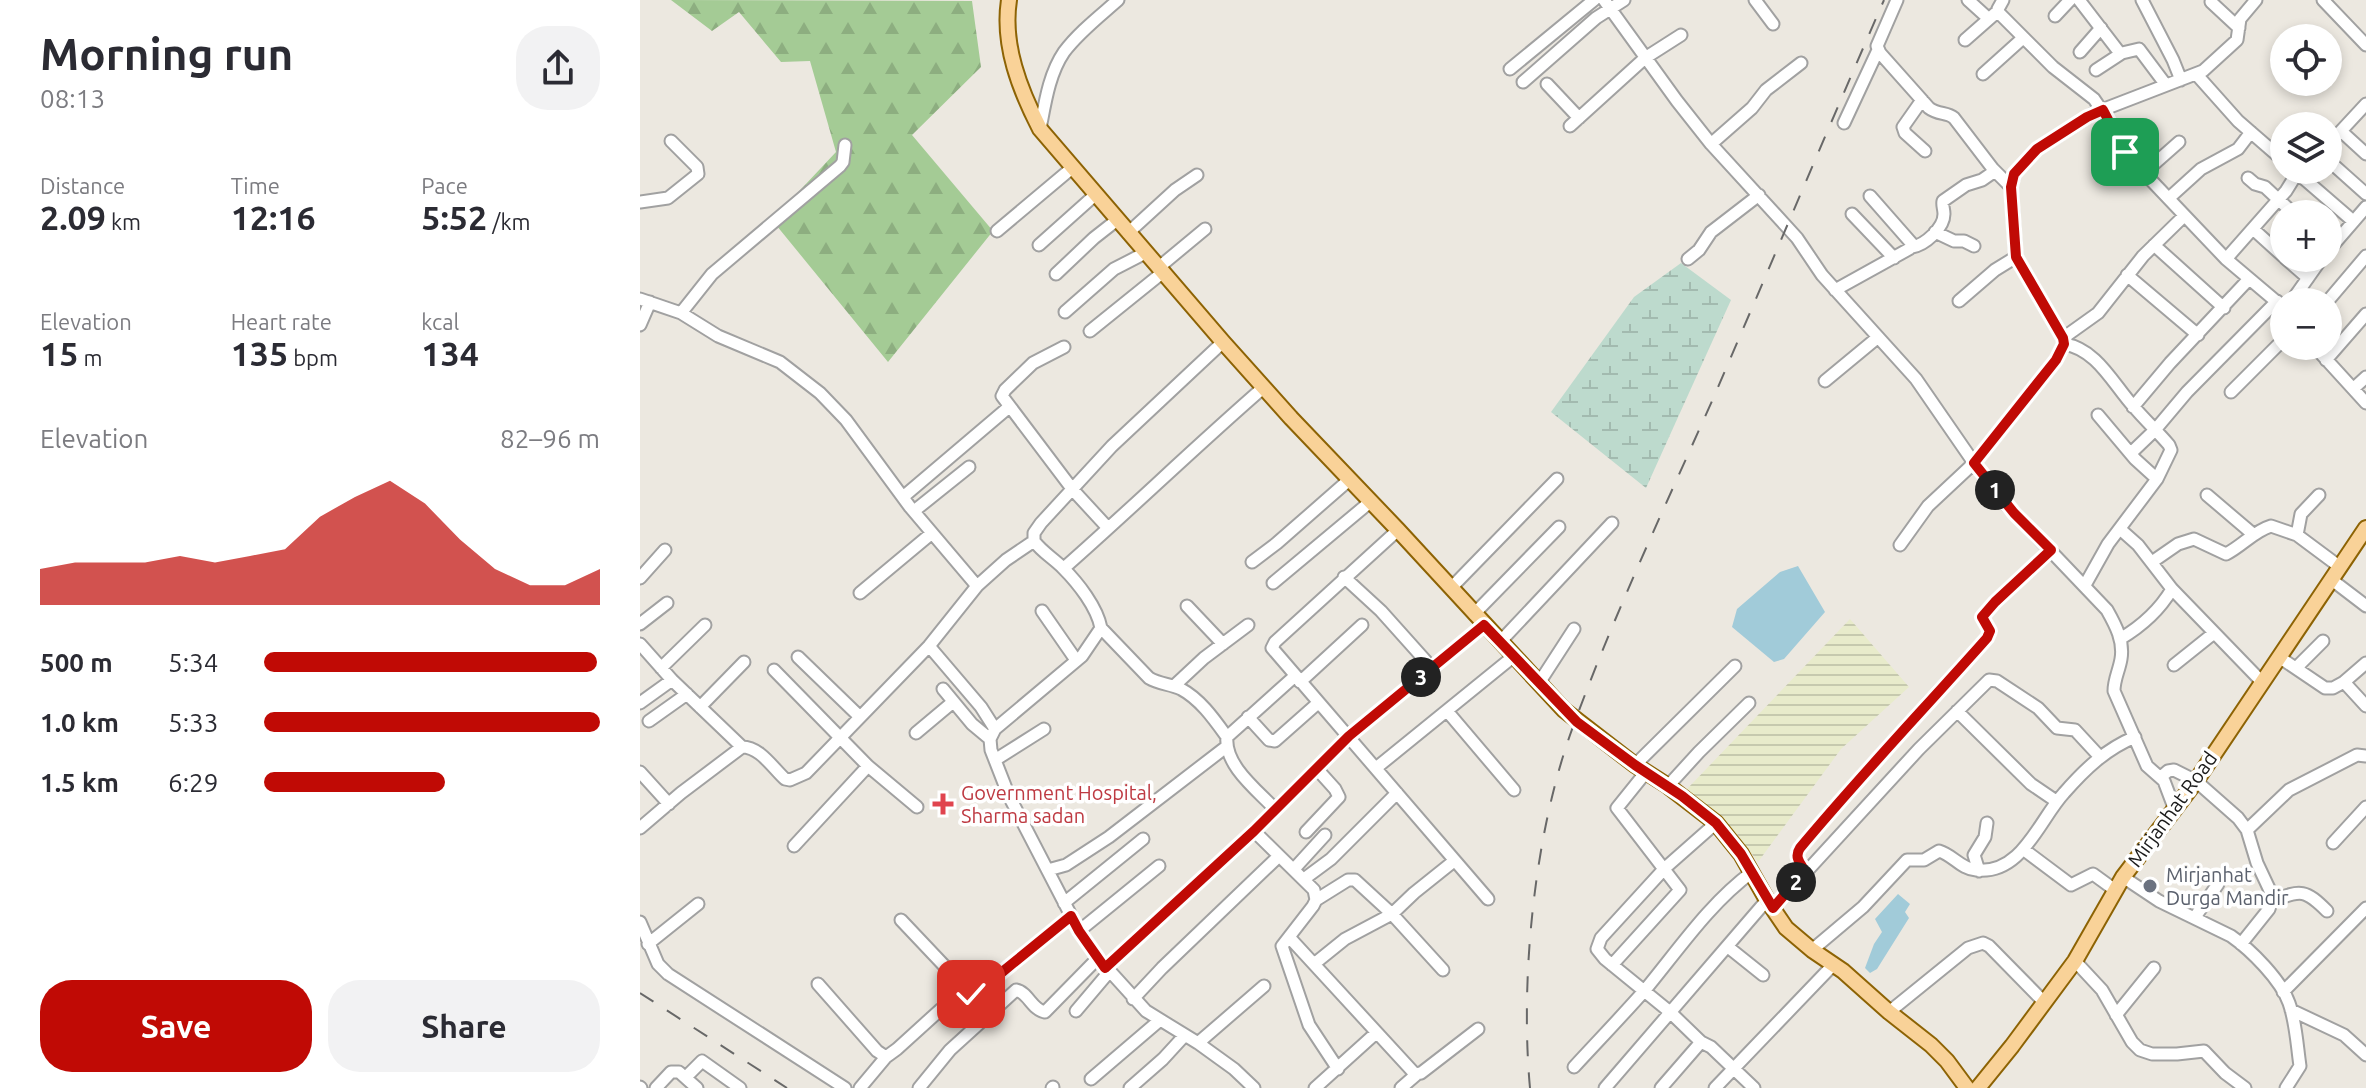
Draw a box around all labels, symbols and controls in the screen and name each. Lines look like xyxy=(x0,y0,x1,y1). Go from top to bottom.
map controls xyxy=(2270,24,2342,360)
button: locate xyxy=(2270,24,2342,96)
button: share xyxy=(516,26,600,110)
text: Morning run xyxy=(40,29,293,78)
text: 08:13 xyxy=(40,84,105,113)
button: layers xyxy=(2270,112,2342,184)
pin xyxy=(2091,118,2159,186)
icon: arrive xyxy=(2103,130,2147,174)
text: Distance xyxy=(40,173,125,198)
text: Time xyxy=(231,173,280,198)
text: Pace xyxy=(421,173,468,198)
text: 2.09 xyxy=(40,198,106,236)
text: 12:16 xyxy=(231,198,316,236)
text: 5:52 xyxy=(421,198,487,236)
button: + xyxy=(2270,200,2342,272)
text: km xyxy=(106,209,141,234)
text: /km xyxy=(487,209,531,234)
button: − xyxy=(2270,288,2342,360)
text: Elevation xyxy=(40,309,132,334)
text: Heart rate xyxy=(231,309,332,334)
text: kcal xyxy=(421,309,459,334)
text: 15 xyxy=(40,334,78,372)
text: 135 xyxy=(231,334,288,372)
text: 134 xyxy=(421,334,479,372)
text: m xyxy=(78,345,102,370)
text: bpm xyxy=(288,345,338,370)
text: Elevation xyxy=(40,424,148,453)
text: 82–96 m xyxy=(500,424,600,453)
pin: 1 xyxy=(1975,470,2015,510)
text: 1 xyxy=(1989,477,2001,502)
text: 500 m xyxy=(40,648,113,677)
text: 5:34 xyxy=(168,648,218,677)
pin: 3 xyxy=(1401,657,1441,697)
text: 3 xyxy=(1415,664,1427,689)
text: 1.0 km xyxy=(40,708,119,737)
text: 5:33 xyxy=(168,708,218,737)
street label: Mirjanhat Road xyxy=(2123,747,2221,871)
text: 1.5 km xyxy=(40,768,119,797)
text: 6:29 xyxy=(168,768,218,797)
place label: Government Hospital, Sharma sadan xyxy=(961,781,1157,827)
marker: Government Hospital, Sharma sadan xyxy=(932,793,954,815)
pin: 2 xyxy=(1776,862,1816,902)
place label: Mirjanhat Durga Mandir xyxy=(2166,863,2289,909)
text: 2 xyxy=(1790,869,1802,894)
marker: Mirjanhat Durga Mandir xyxy=(2141,877,2159,895)
pin xyxy=(937,960,1005,1028)
icon: check xyxy=(949,972,993,1016)
button: Save xyxy=(40,980,312,1072)
button: Share xyxy=(328,980,600,1072)

